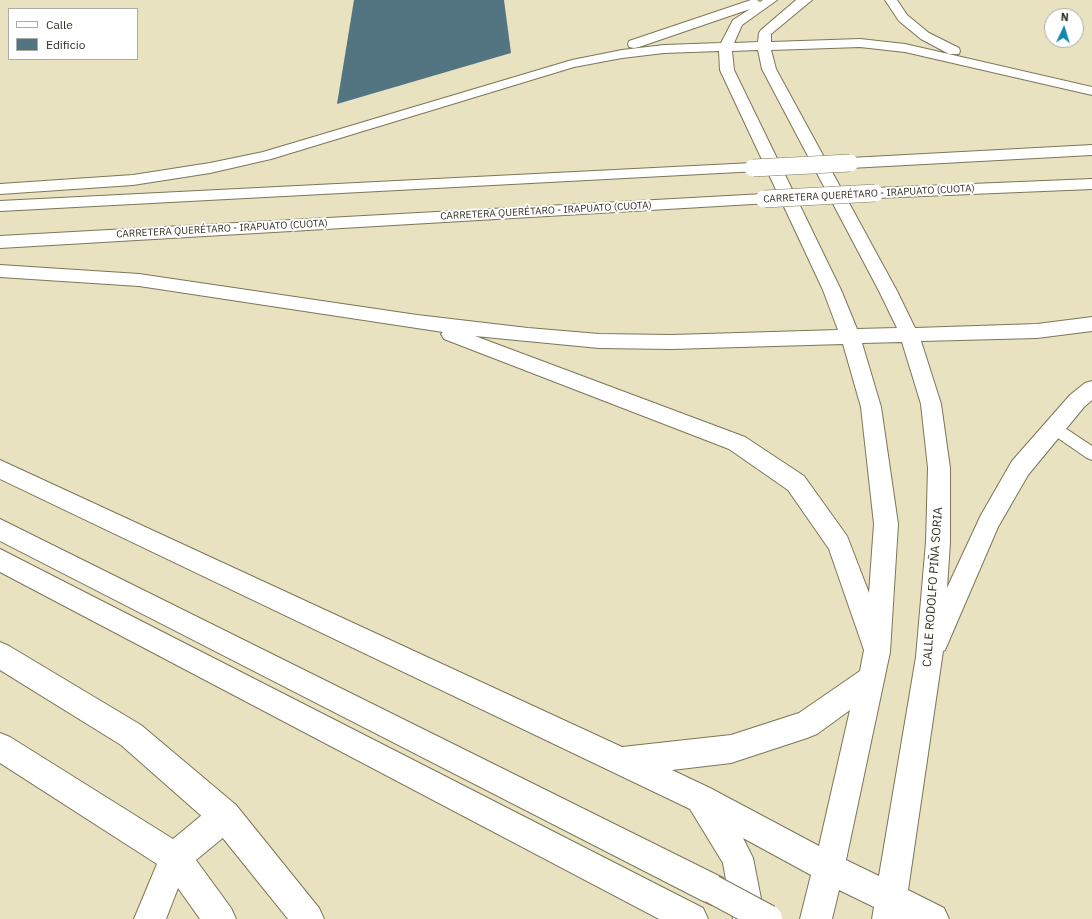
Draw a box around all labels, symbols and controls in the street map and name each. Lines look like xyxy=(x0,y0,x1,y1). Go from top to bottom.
legend xyxy=(8,8,138,60)
north arrow xyxy=(1044,8,1084,48)
text: N xyxy=(1060,10,1069,24)
text: Calle xyxy=(46,17,73,32)
text: Edificio xyxy=(46,37,85,52)
street label: CARRETERA QUERÉTARO - IRAPUATO (CUOTA) xyxy=(763,182,975,206)
street label: CARRETERA QUERÉTARO - IRAPUATO (CUOTA) xyxy=(440,199,652,223)
street label: CARRETERA QUERÉTARO - IRAPUATO (CUOTA) xyxy=(116,217,328,241)
street label: CALLE RODOLFO PIÑA SORIA xyxy=(920,507,946,667)

